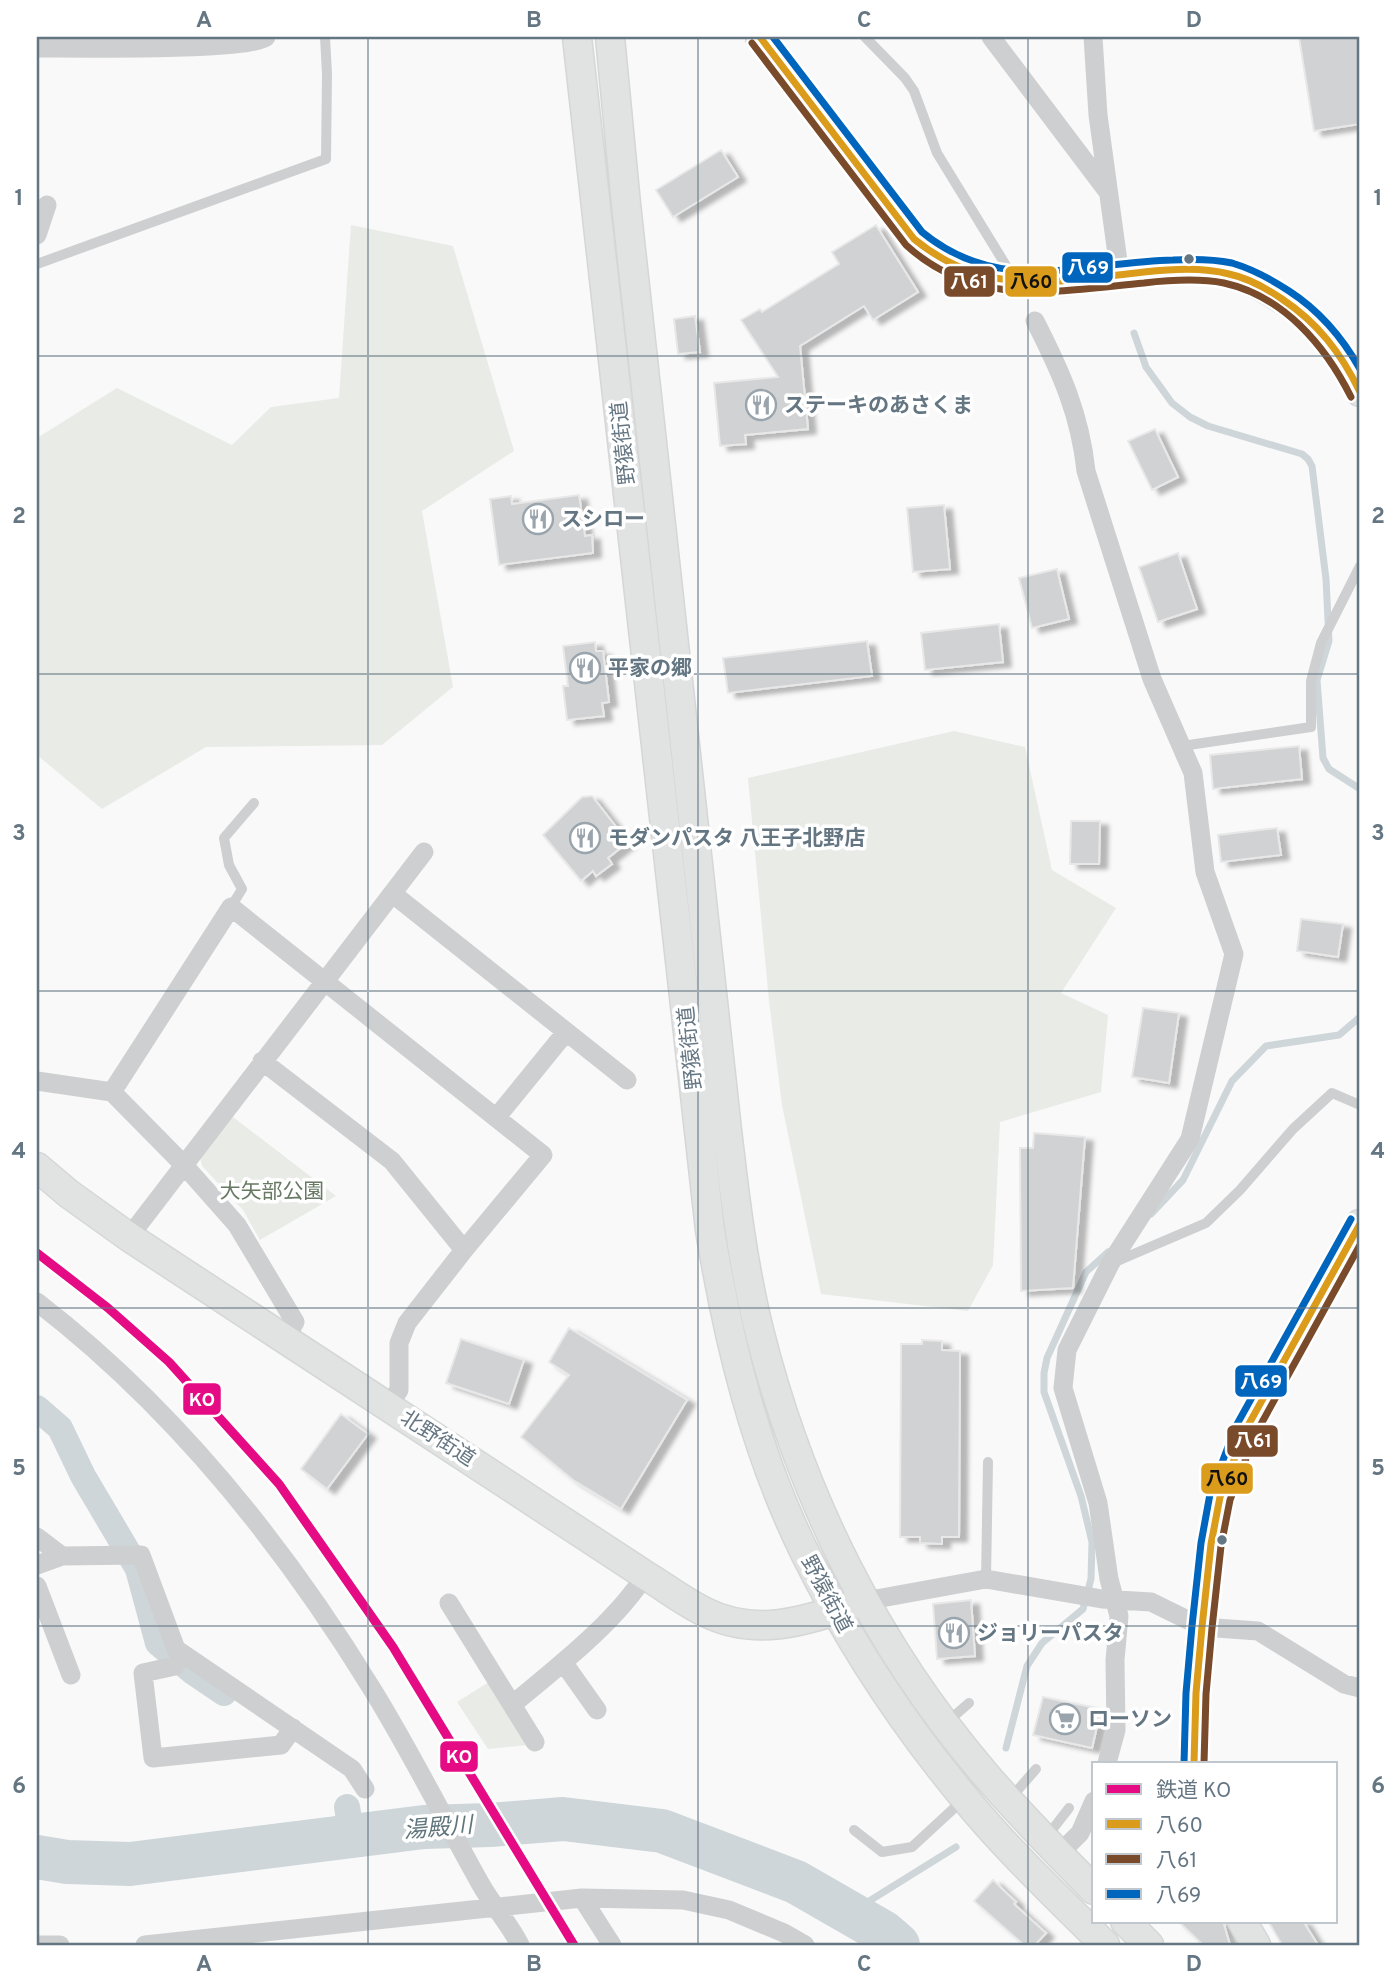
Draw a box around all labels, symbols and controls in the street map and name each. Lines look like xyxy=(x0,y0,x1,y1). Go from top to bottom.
text: A xyxy=(196,7,212,36)
text: B xyxy=(526,7,542,36)
text: C xyxy=(857,7,871,36)
text: D xyxy=(1186,7,1202,36)
text: 1 xyxy=(14,185,24,214)
text: 1 xyxy=(1373,185,1383,214)
line badge: 八69 xyxy=(1061,251,1114,284)
unlabelled marker xyxy=(1182,252,1196,266)
text: 八69 xyxy=(1067,257,1109,281)
line badge: 八61 xyxy=(943,265,996,298)
line badge: 八60 xyxy=(1004,265,1058,298)
text: 八61 xyxy=(950,271,988,295)
text: 八60 xyxy=(1009,271,1053,295)
restaurant icon: ステーキのあさくま xyxy=(744,388,778,422)
place label: ステーキのあさくま xyxy=(784,393,973,420)
street label: 野猿街道 xyxy=(607,400,642,486)
restaurant icon: スシロー xyxy=(521,502,555,536)
text: 2 xyxy=(12,503,26,532)
text: 2 xyxy=(1371,503,1385,532)
place label: スシロー xyxy=(561,507,645,534)
restaurant icon: 平家の郷 xyxy=(568,651,602,685)
place label: 平家の郷 xyxy=(608,656,692,683)
text: 3 xyxy=(12,820,26,849)
text: 3 xyxy=(1371,820,1385,849)
restaurant icon: モダンパスタ 八王子北野店 xyxy=(568,821,602,855)
place label: モダンパスタ 八王子北野店 xyxy=(608,826,865,853)
street label: 野猿街道 xyxy=(674,1005,709,1091)
text: 4 xyxy=(12,1138,26,1167)
text: 4 xyxy=(1371,1138,1385,1167)
park label: 大矢部公園 xyxy=(220,1179,325,1206)
line badge: 八69 xyxy=(1234,1364,1288,1398)
text: 八69 xyxy=(1240,1371,1282,1395)
line badge: KO xyxy=(182,1382,222,1416)
text: KO xyxy=(189,1389,215,1413)
street label: 北野街道 xyxy=(395,1405,480,1473)
line badge: 八61 xyxy=(1226,1424,1279,1458)
text: 八61 xyxy=(1234,1430,1272,1454)
text: 5 xyxy=(12,1455,26,1484)
text: 5 xyxy=(1371,1455,1385,1484)
line badge: 八60 xyxy=(1200,1462,1254,1495)
text: 八60 xyxy=(1205,1468,1249,1492)
unlabelled marker xyxy=(1215,1533,1229,1547)
street label: 野猿街道 xyxy=(794,1551,857,1638)
restaurant icon: ジョリーパスタ xyxy=(937,1616,971,1650)
place label: ジョリーパスタ xyxy=(977,1621,1124,1648)
supermarket icon: ローソン xyxy=(1048,1702,1082,1736)
place label: ローソン xyxy=(1088,1707,1172,1734)
line badge: KO xyxy=(439,1740,479,1773)
text: KO xyxy=(446,1746,472,1770)
legend xyxy=(1092,1762,1338,1923)
text: 6 xyxy=(12,1773,26,1802)
text: 6 xyxy=(1371,1773,1385,1802)
text: 鉄道 KO xyxy=(1156,1778,1231,1805)
water label: 湯殿川 xyxy=(403,1812,477,1847)
text: 八60 xyxy=(1156,1813,1203,1840)
text: 八61 xyxy=(1156,1848,1197,1875)
text: 八69 xyxy=(1156,1883,1201,1910)
text: A xyxy=(196,1951,212,1980)
text: B xyxy=(526,1951,542,1980)
text: C xyxy=(857,1951,871,1980)
text: D xyxy=(1186,1951,1202,1980)

